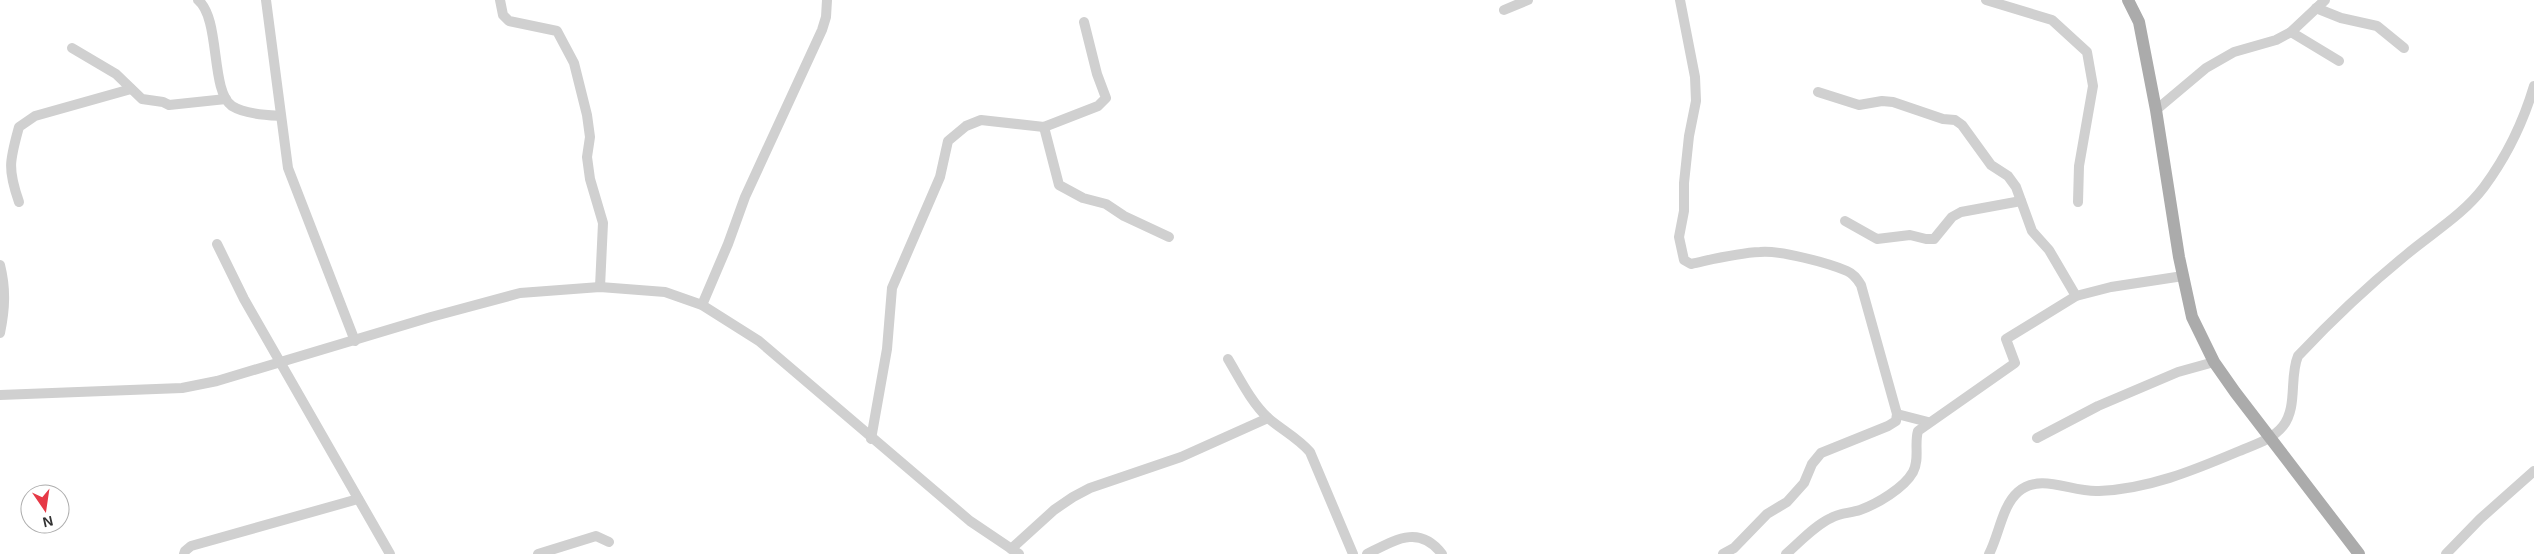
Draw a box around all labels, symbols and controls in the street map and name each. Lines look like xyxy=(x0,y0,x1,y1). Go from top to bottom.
north arrow xyxy=(20,484,70,534)
text: N xyxy=(41,513,55,531)

